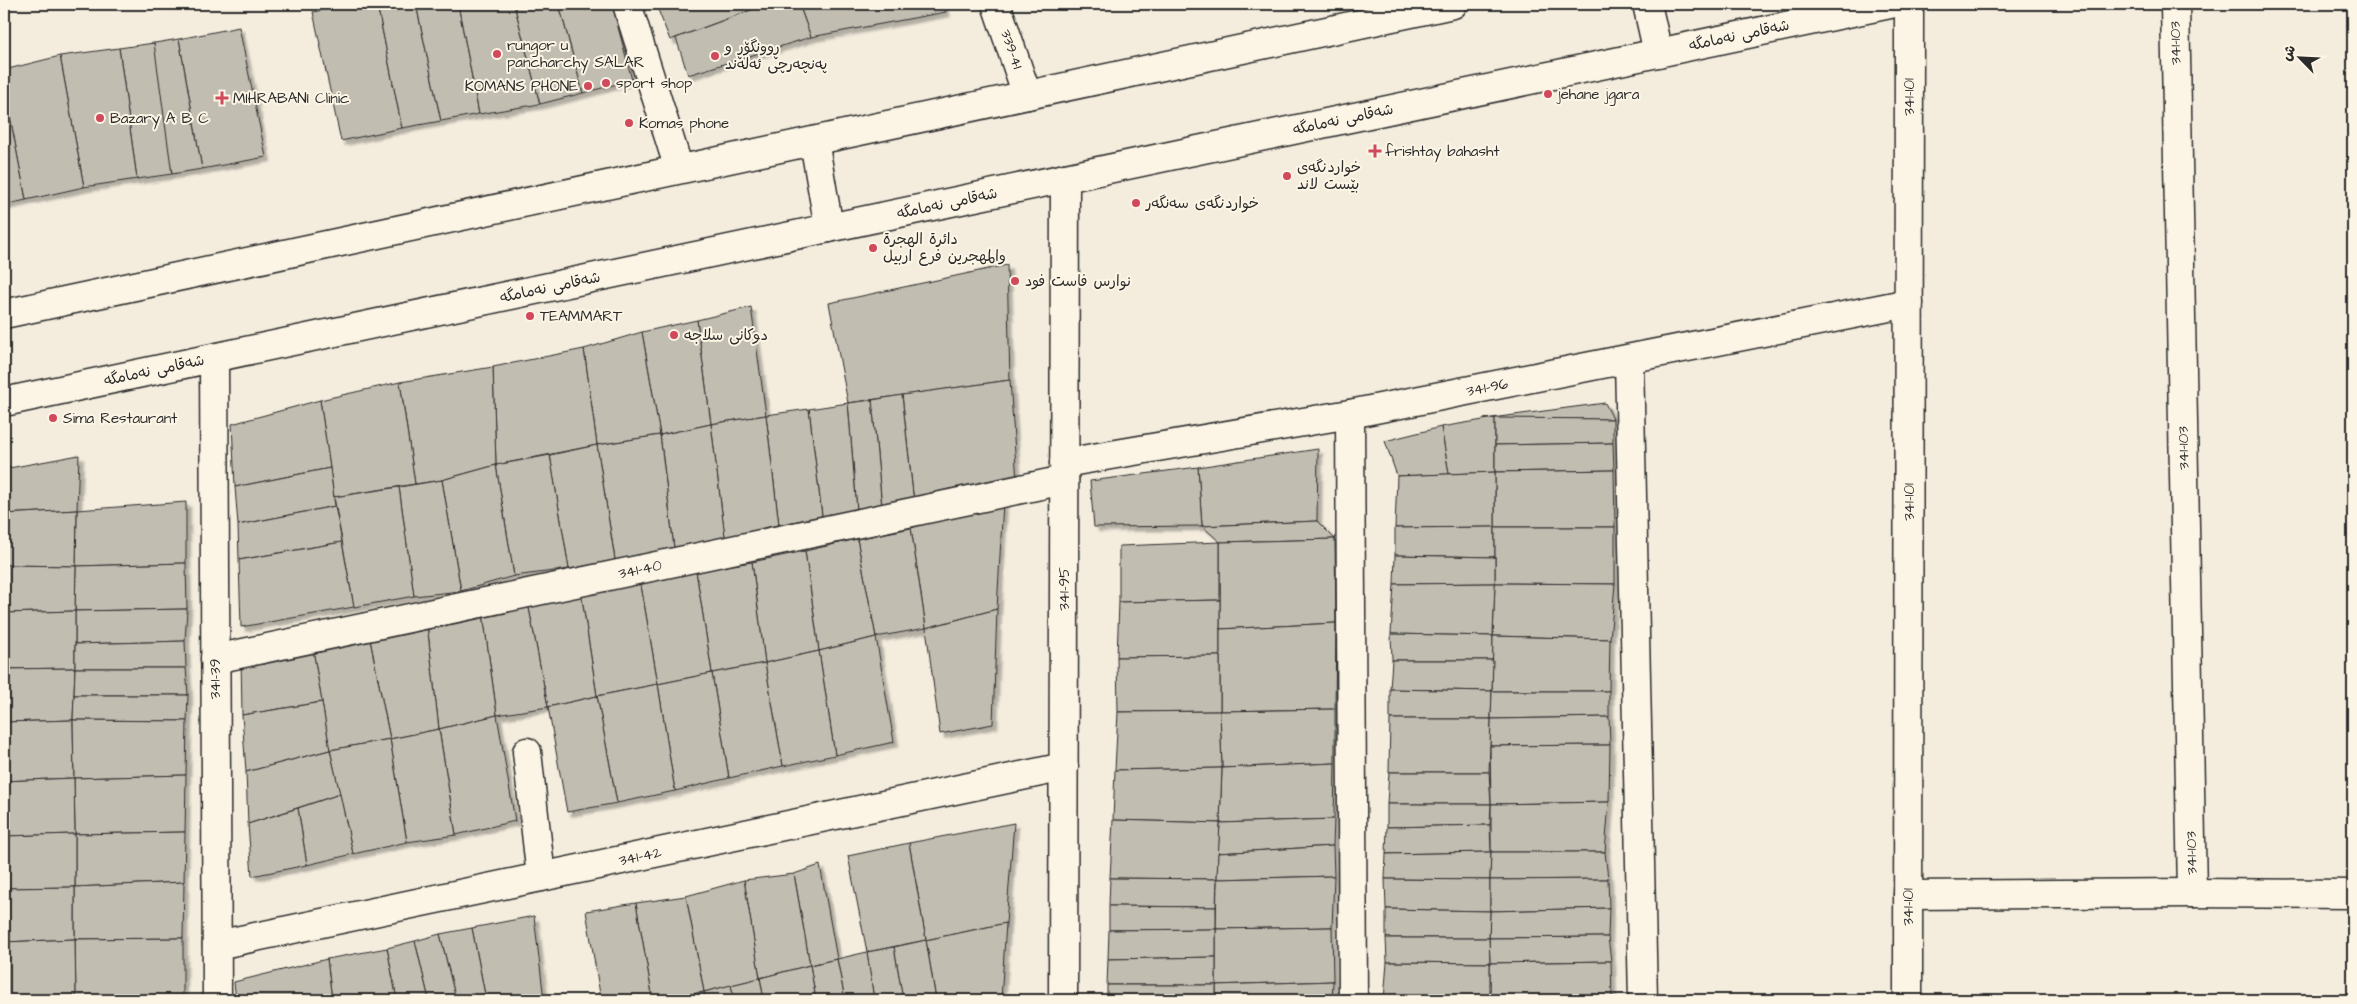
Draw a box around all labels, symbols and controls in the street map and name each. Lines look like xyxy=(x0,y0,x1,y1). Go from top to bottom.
street label: شەقامی نەمامگە xyxy=(1687,15,1791,56)
street label: 341-103 xyxy=(2165,21,2186,65)
street label: 339-41 xyxy=(995,27,1028,72)
north arrow xyxy=(2274,32,2324,82)
place label: rungor u pancharchy SALAR xyxy=(507,35,644,74)
place label: ڕوونگۆڕ و پەنچەرچی ئەلەند xyxy=(724,37,827,75)
text: ش xyxy=(2277,42,2301,64)
marker: rungor u pancharchy SALAR xyxy=(491,48,503,60)
marker: ڕوونگۆڕ و پەنچەرچی ئەلەند xyxy=(709,50,721,62)
place label: sport shop xyxy=(616,73,692,94)
place label: KOMANS PHONE xyxy=(465,76,578,97)
marker: sport shop xyxy=(600,77,612,89)
street label: 341-101 xyxy=(1899,78,1920,116)
marker: KOMANS PHONE xyxy=(582,80,594,92)
place label: jehane jgara xyxy=(1556,84,1640,106)
place label: MIHRABANI Clinic xyxy=(233,88,350,109)
marker: jehane jgara xyxy=(1542,88,1554,100)
marker: MIHRABANI Clinic xyxy=(215,91,229,105)
street label: شەقامی نەمامگە xyxy=(1291,99,1395,140)
place label: Bazary A B C xyxy=(110,108,209,130)
marker: Bazary A B C xyxy=(94,112,106,124)
place label: Komas phone xyxy=(639,113,729,134)
marker: Komas phone xyxy=(623,117,635,129)
place label: frishtay bahasht xyxy=(1385,141,1499,163)
marker: frishtay bahasht xyxy=(1369,145,1381,157)
place label: خواردنگەی بێست لاند xyxy=(1297,157,1361,195)
marker: خواردنگەی بێست لاند xyxy=(1281,170,1293,182)
street label: شەقامی نەمامگە xyxy=(895,183,999,224)
place label: خواردنگەی سەنگەر xyxy=(1145,193,1259,214)
marker: خواردنگەی سەنگەر xyxy=(1130,197,1142,209)
place label: دائرة الهجرة والمهجرين فرع اربيل xyxy=(883,229,1006,267)
marker: دائرة الهجرة والمهجرين فرع اربيل xyxy=(867,242,879,254)
street label: شەقامی نەمامگە xyxy=(498,267,602,308)
place label: نوارس فاست فود xyxy=(1025,271,1132,292)
marker: نوارس فاست فود xyxy=(1009,275,1021,287)
place label: TEAMMART xyxy=(540,306,623,327)
marker: TEAMMART xyxy=(524,310,536,322)
place label: دوكانى سلاجه xyxy=(684,325,768,346)
marker: دوكانى سلاجه xyxy=(668,329,680,341)
street label: شەقامی نەمامگە xyxy=(102,350,206,391)
street label: 341-96 xyxy=(1464,373,1510,402)
place label: Sima Restaurant xyxy=(63,408,177,429)
marker: Sima Restaurant xyxy=(47,412,59,424)
street label: 341-103 xyxy=(2173,426,2194,470)
street label: 341-101 xyxy=(1899,483,1920,521)
street label: 341-40 xyxy=(616,555,664,584)
street label: 341-95 xyxy=(1054,567,1075,611)
street label: 341-39 xyxy=(205,659,226,699)
street label: 341-103 xyxy=(2181,831,2202,875)
street label: 341-42 xyxy=(617,842,664,871)
street label: 341-101 xyxy=(1898,888,1919,926)

